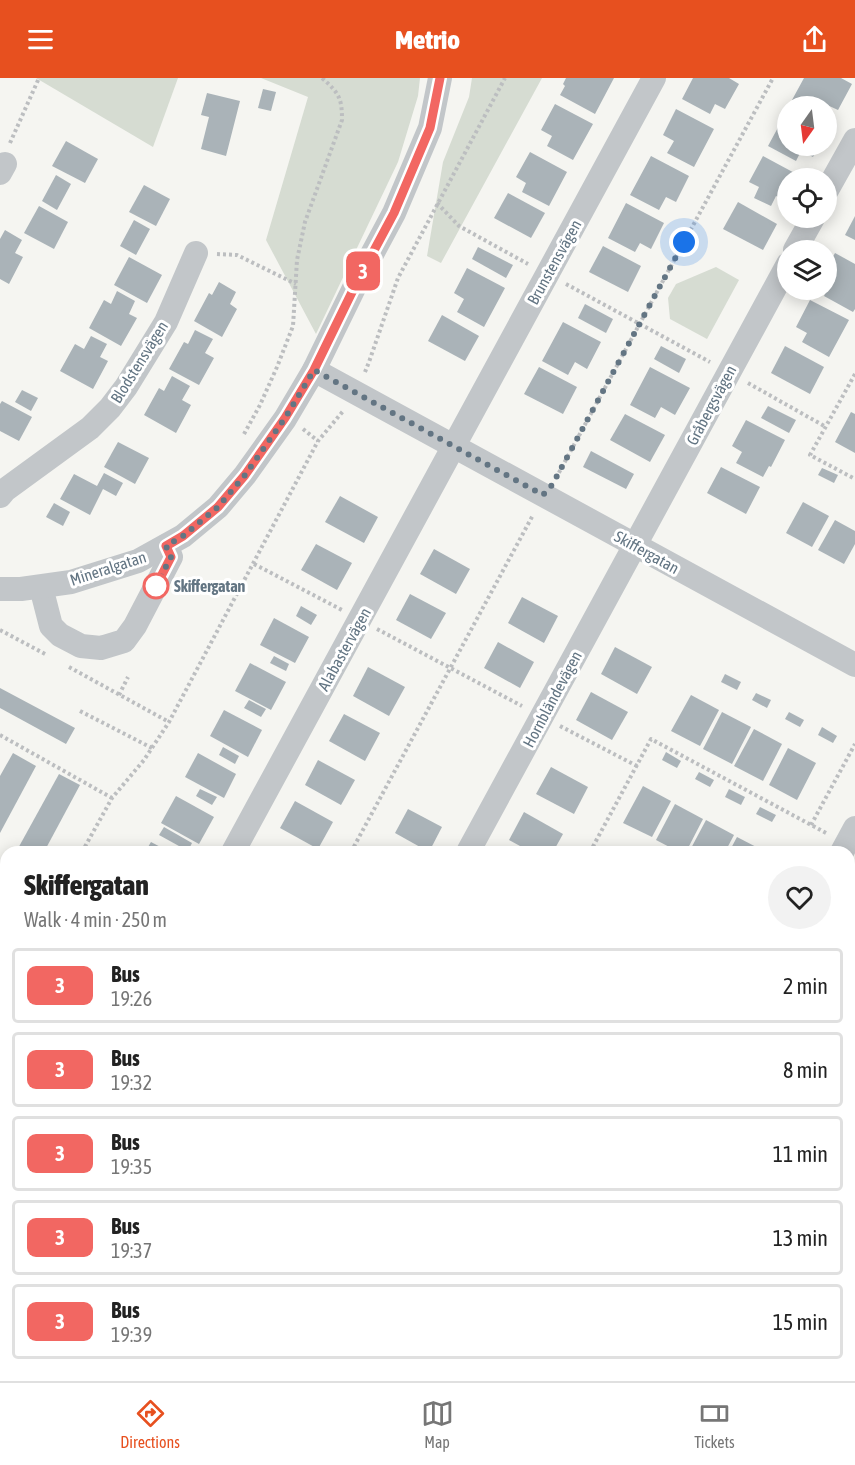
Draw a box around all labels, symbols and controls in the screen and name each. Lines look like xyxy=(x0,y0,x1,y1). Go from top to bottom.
icon: menu xyxy=(24,23,57,56)
icon: share xyxy=(798,23,831,56)
text: Metrio xyxy=(395,24,460,55)
north arrow xyxy=(777,96,837,156)
map controls xyxy=(777,96,837,300)
button: locate xyxy=(777,168,837,228)
street label: Brunstensvägen xyxy=(523,217,586,308)
your location xyxy=(669,227,699,257)
button: layers xyxy=(777,240,837,300)
line badge: 3 xyxy=(344,252,382,290)
text: 3 xyxy=(358,259,368,283)
street label: Blodstensvägen xyxy=(107,318,172,407)
street label: Gråbergsvägen xyxy=(683,362,740,448)
street label: Skiffergatan xyxy=(611,527,682,578)
street label: Mineralgatan xyxy=(68,547,149,590)
marker: Skiffergatan xyxy=(143,573,169,599)
place label: Skiffergatan xyxy=(174,577,246,595)
street label: Alabastervägen xyxy=(314,604,375,694)
street label: Hornbländevägen xyxy=(519,648,586,751)
button: heart xyxy=(768,866,831,929)
text: Skiffergatan xyxy=(24,869,149,901)
text: Walk · 4 min · 250 m xyxy=(24,908,167,931)
text: Bus xyxy=(111,961,140,987)
text: 3 xyxy=(55,973,65,997)
text: 2 min xyxy=(783,973,828,999)
text: 19:26 xyxy=(111,987,152,1010)
text: Bus xyxy=(111,1045,140,1071)
text: 3 xyxy=(55,1057,65,1081)
text: 8 min xyxy=(783,1057,828,1083)
text: 19:32 xyxy=(111,1071,152,1094)
text: Bus xyxy=(111,1129,140,1155)
text: 3 xyxy=(55,1141,65,1165)
text: 11 min xyxy=(773,1141,828,1167)
text: 19:35 xyxy=(111,1155,152,1178)
text: Bus xyxy=(111,1213,140,1239)
text: 3 xyxy=(55,1225,65,1249)
text: 13 min xyxy=(773,1225,828,1251)
text: 19:37 xyxy=(111,1239,152,1262)
text: Bus xyxy=(111,1297,140,1323)
text: 3 xyxy=(55,1309,65,1333)
text: 15 min xyxy=(773,1309,828,1335)
text: 19:39 xyxy=(111,1323,152,1346)
tab: Directions xyxy=(120,1397,180,1451)
tab: Map xyxy=(421,1397,454,1451)
tab: Tickets xyxy=(694,1397,735,1451)

